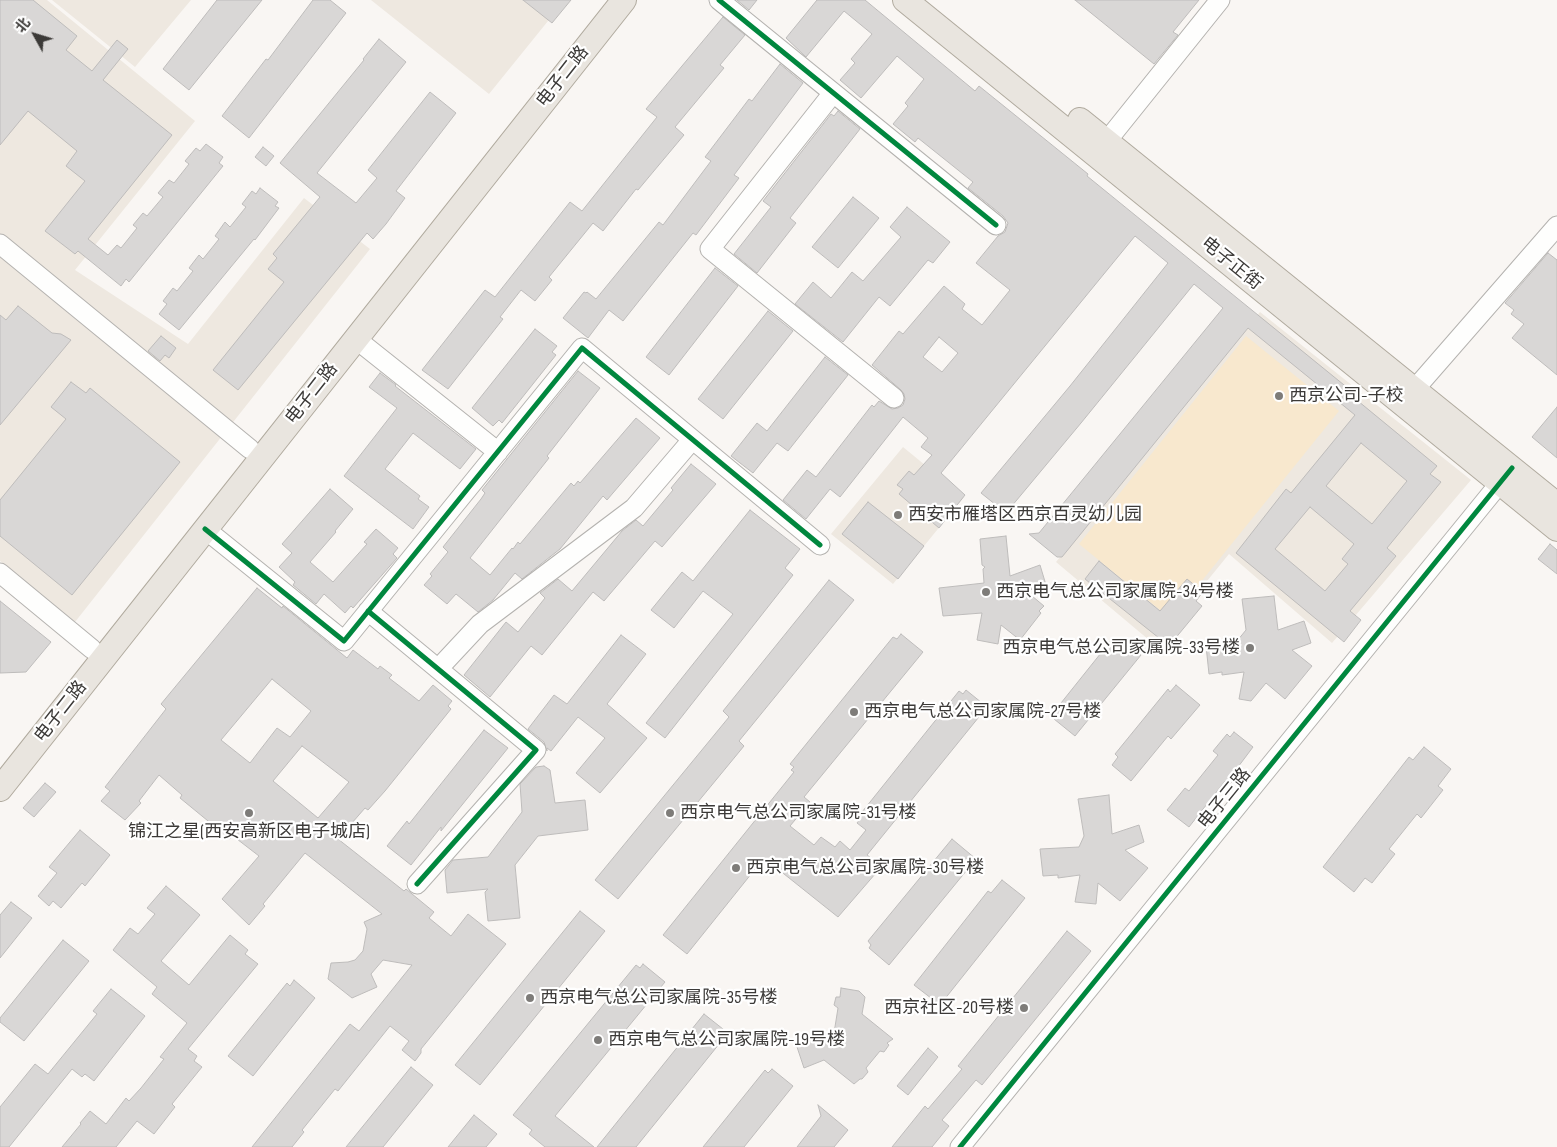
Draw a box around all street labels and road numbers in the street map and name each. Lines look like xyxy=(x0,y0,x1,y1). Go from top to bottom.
street label: 电子二路 xyxy=(532,42,594,112)
street label: 电子正街 xyxy=(1196,233,1266,295)
street label: 电子二路 xyxy=(281,359,343,429)
street label: 电子二路 xyxy=(30,677,92,747)
street label: 电子三路 xyxy=(1194,764,1256,834)

